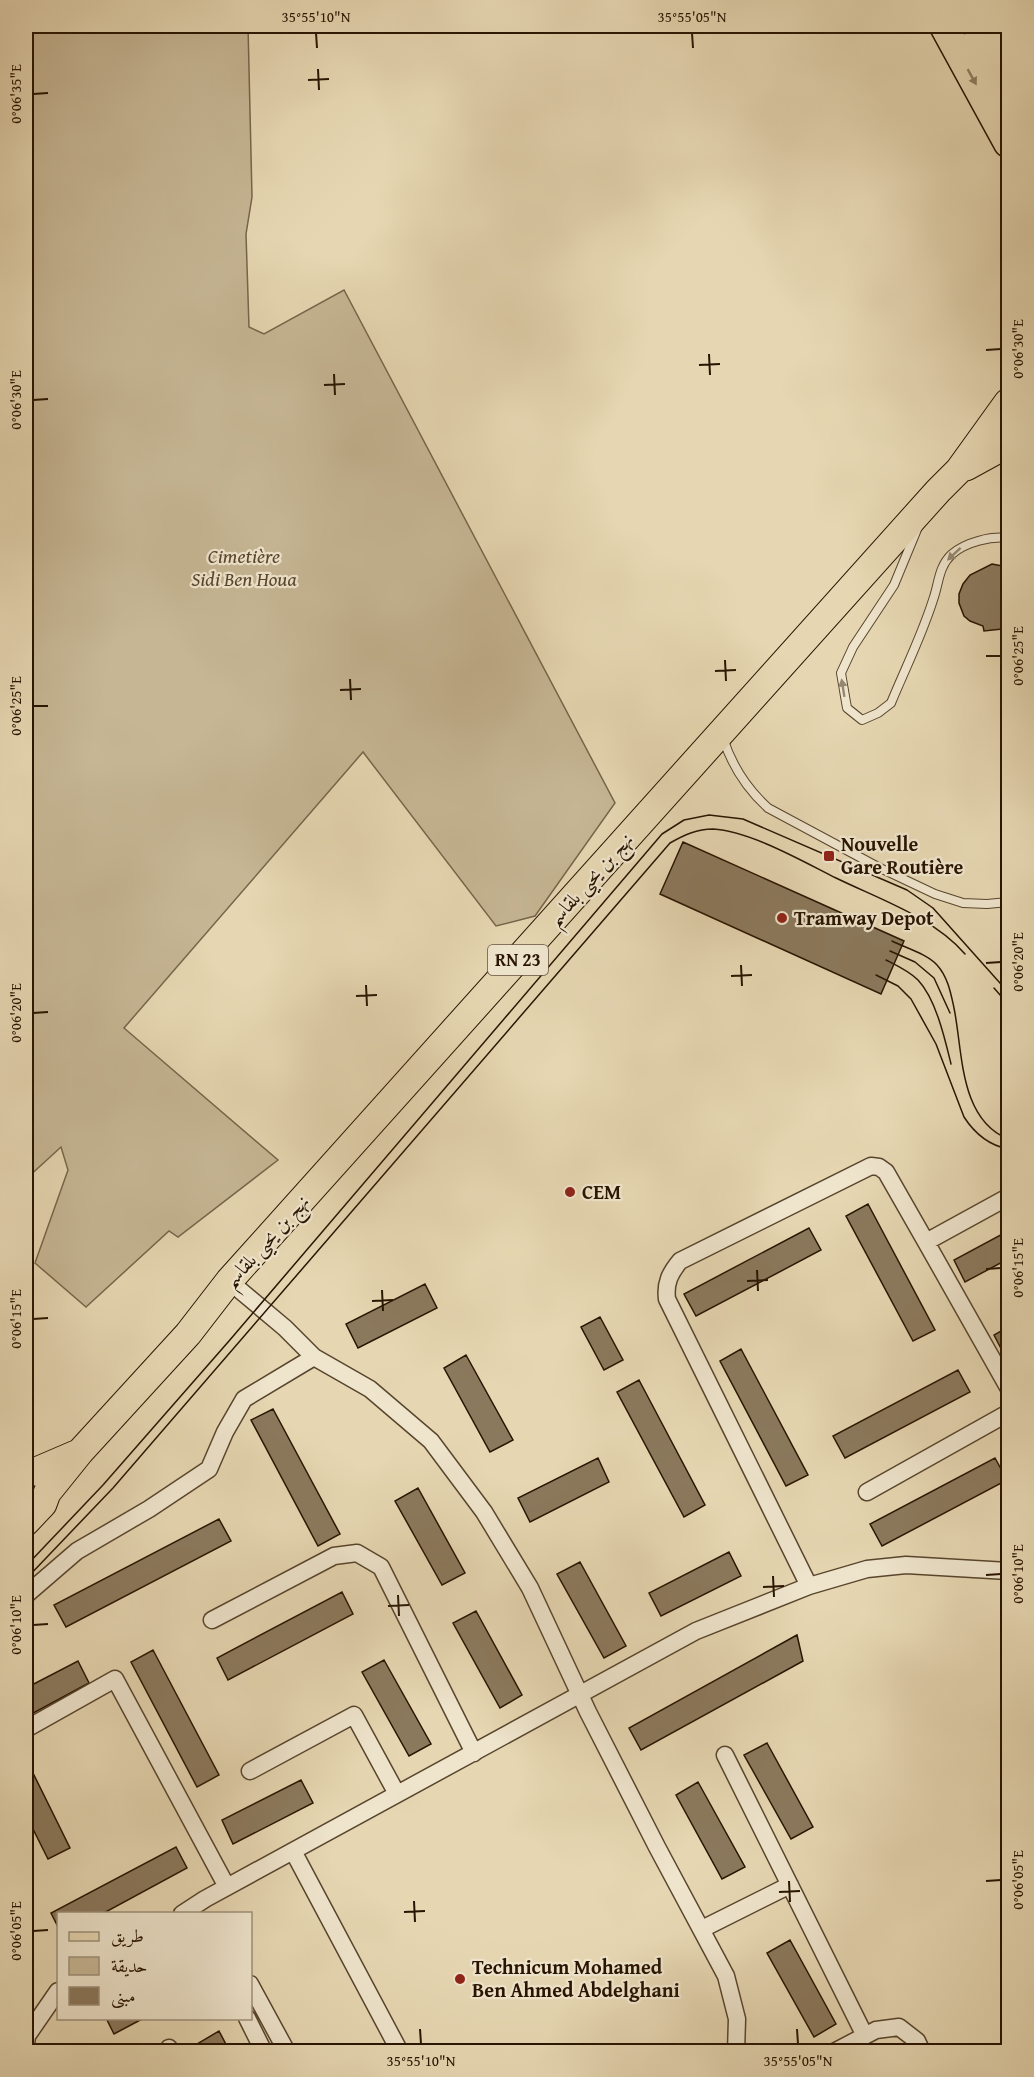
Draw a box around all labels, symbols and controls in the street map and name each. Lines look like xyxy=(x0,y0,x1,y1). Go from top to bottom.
text: 35°55'10"N xyxy=(282,6,351,27)
text: 35°55'05"N xyxy=(658,6,727,27)
text: 0°06'35"E xyxy=(5,64,26,124)
one-way arrow xyxy=(967,69,977,86)
text: 0°06'30"E xyxy=(1007,319,1028,379)
text: 0°06'30"E xyxy=(5,370,26,430)
park label: Cimetière Sidi Ben Houa xyxy=(191,541,298,593)
one-way arrow xyxy=(947,547,962,561)
text: 0°06'25"E xyxy=(1007,626,1028,686)
text: 0°06'25"E xyxy=(5,676,26,736)
one-way arrow xyxy=(839,678,848,697)
street label: نهج بن يحيى بلقاسم xyxy=(540,825,644,936)
place label: Nouvelle Gare Routière xyxy=(841,829,964,881)
marker: Nouvelle Gare Routière xyxy=(822,849,836,863)
place label: Tramway Depot xyxy=(794,903,934,932)
marker: Tramway Depot xyxy=(775,911,789,925)
text: 0°06'20"E xyxy=(1007,932,1028,992)
road number: RN 23 xyxy=(488,945,548,975)
text: 0°06'20"E xyxy=(5,983,26,1043)
place label: CEM xyxy=(582,1177,621,1206)
marker: CEM xyxy=(563,1185,577,1199)
street label: نهج بن يحيى بلقاسم xyxy=(216,1187,320,1298)
text: 0°06'15"E xyxy=(1007,1238,1028,1298)
text: 0°06'15"E xyxy=(5,1289,26,1349)
text: 0°06'10"E xyxy=(1007,1544,1028,1604)
text: 0°06'10"E xyxy=(5,1595,26,1655)
text: 0°06'05"E xyxy=(1007,1850,1028,1910)
text: 0°06'05"E xyxy=(5,1901,26,1961)
legend xyxy=(57,1912,252,2020)
text: طريق xyxy=(111,1922,144,1949)
text: حديقة xyxy=(111,1952,147,1979)
place label: Technicum Mohamed Ben Ahmed Abdelghani xyxy=(472,1952,680,2004)
marker: Technicum Mohamed Ben Ahmed Abdelghani xyxy=(453,1972,467,1986)
text: مبنى xyxy=(111,1982,136,2009)
text: 35°55'10"N xyxy=(387,2050,456,2071)
text: 35°55'05"N xyxy=(764,2050,833,2071)

